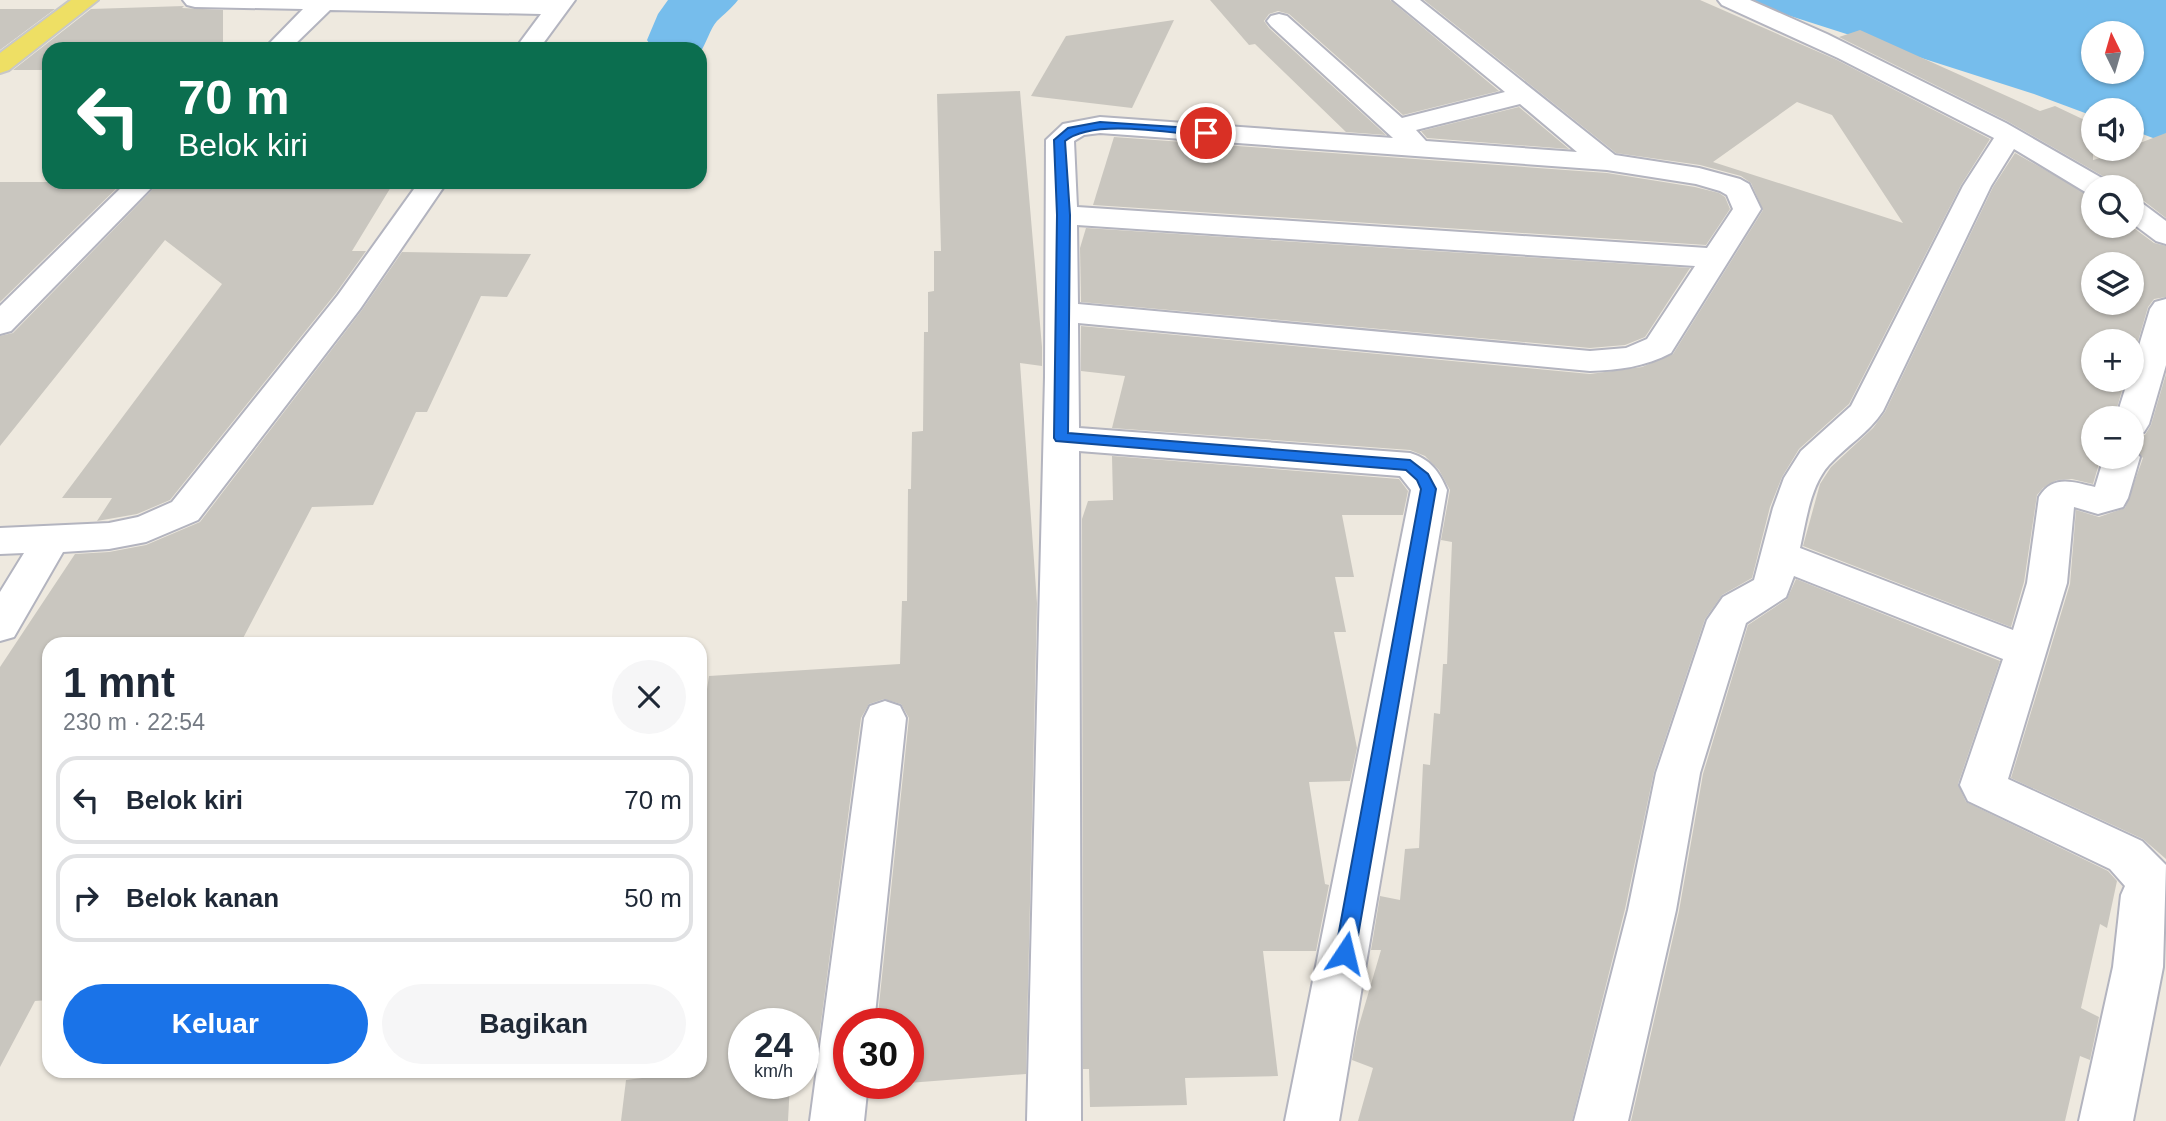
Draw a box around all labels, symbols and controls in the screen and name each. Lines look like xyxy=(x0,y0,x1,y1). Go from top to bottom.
north arrow xyxy=(2081,21,2144,84)
map controls xyxy=(2081,21,2144,469)
icon: left xyxy=(63,70,154,161)
text: 70 m xyxy=(178,70,290,124)
button: sound xyxy=(2081,98,2144,161)
pin xyxy=(1176,103,1236,163)
icon: arrive xyxy=(1187,114,1225,152)
text: Belok kiri xyxy=(178,127,308,163)
button: search xyxy=(2081,175,2144,238)
button: layers xyxy=(2081,252,2144,315)
button: + xyxy=(2081,329,2144,392)
button: − xyxy=(2081,406,2144,469)
text: 1 mnt xyxy=(63,659,175,706)
button: close xyxy=(612,660,686,734)
text: 230 m · 22:54 xyxy=(63,709,205,735)
icon: left xyxy=(67,781,105,819)
text: Belok kiri xyxy=(126,785,243,815)
text: 70 m xyxy=(624,785,682,815)
icon: right xyxy=(67,879,105,917)
text: Belok kanan xyxy=(126,883,279,913)
text: 50 m xyxy=(624,883,682,913)
position arrow xyxy=(1308,916,1382,990)
button: Keluar xyxy=(63,984,368,1064)
button: Bagikan xyxy=(382,984,686,1064)
speed limit sign: 30 xyxy=(833,1008,924,1099)
text: 24 xyxy=(754,1025,793,1064)
text: km/h xyxy=(754,1061,793,1081)

